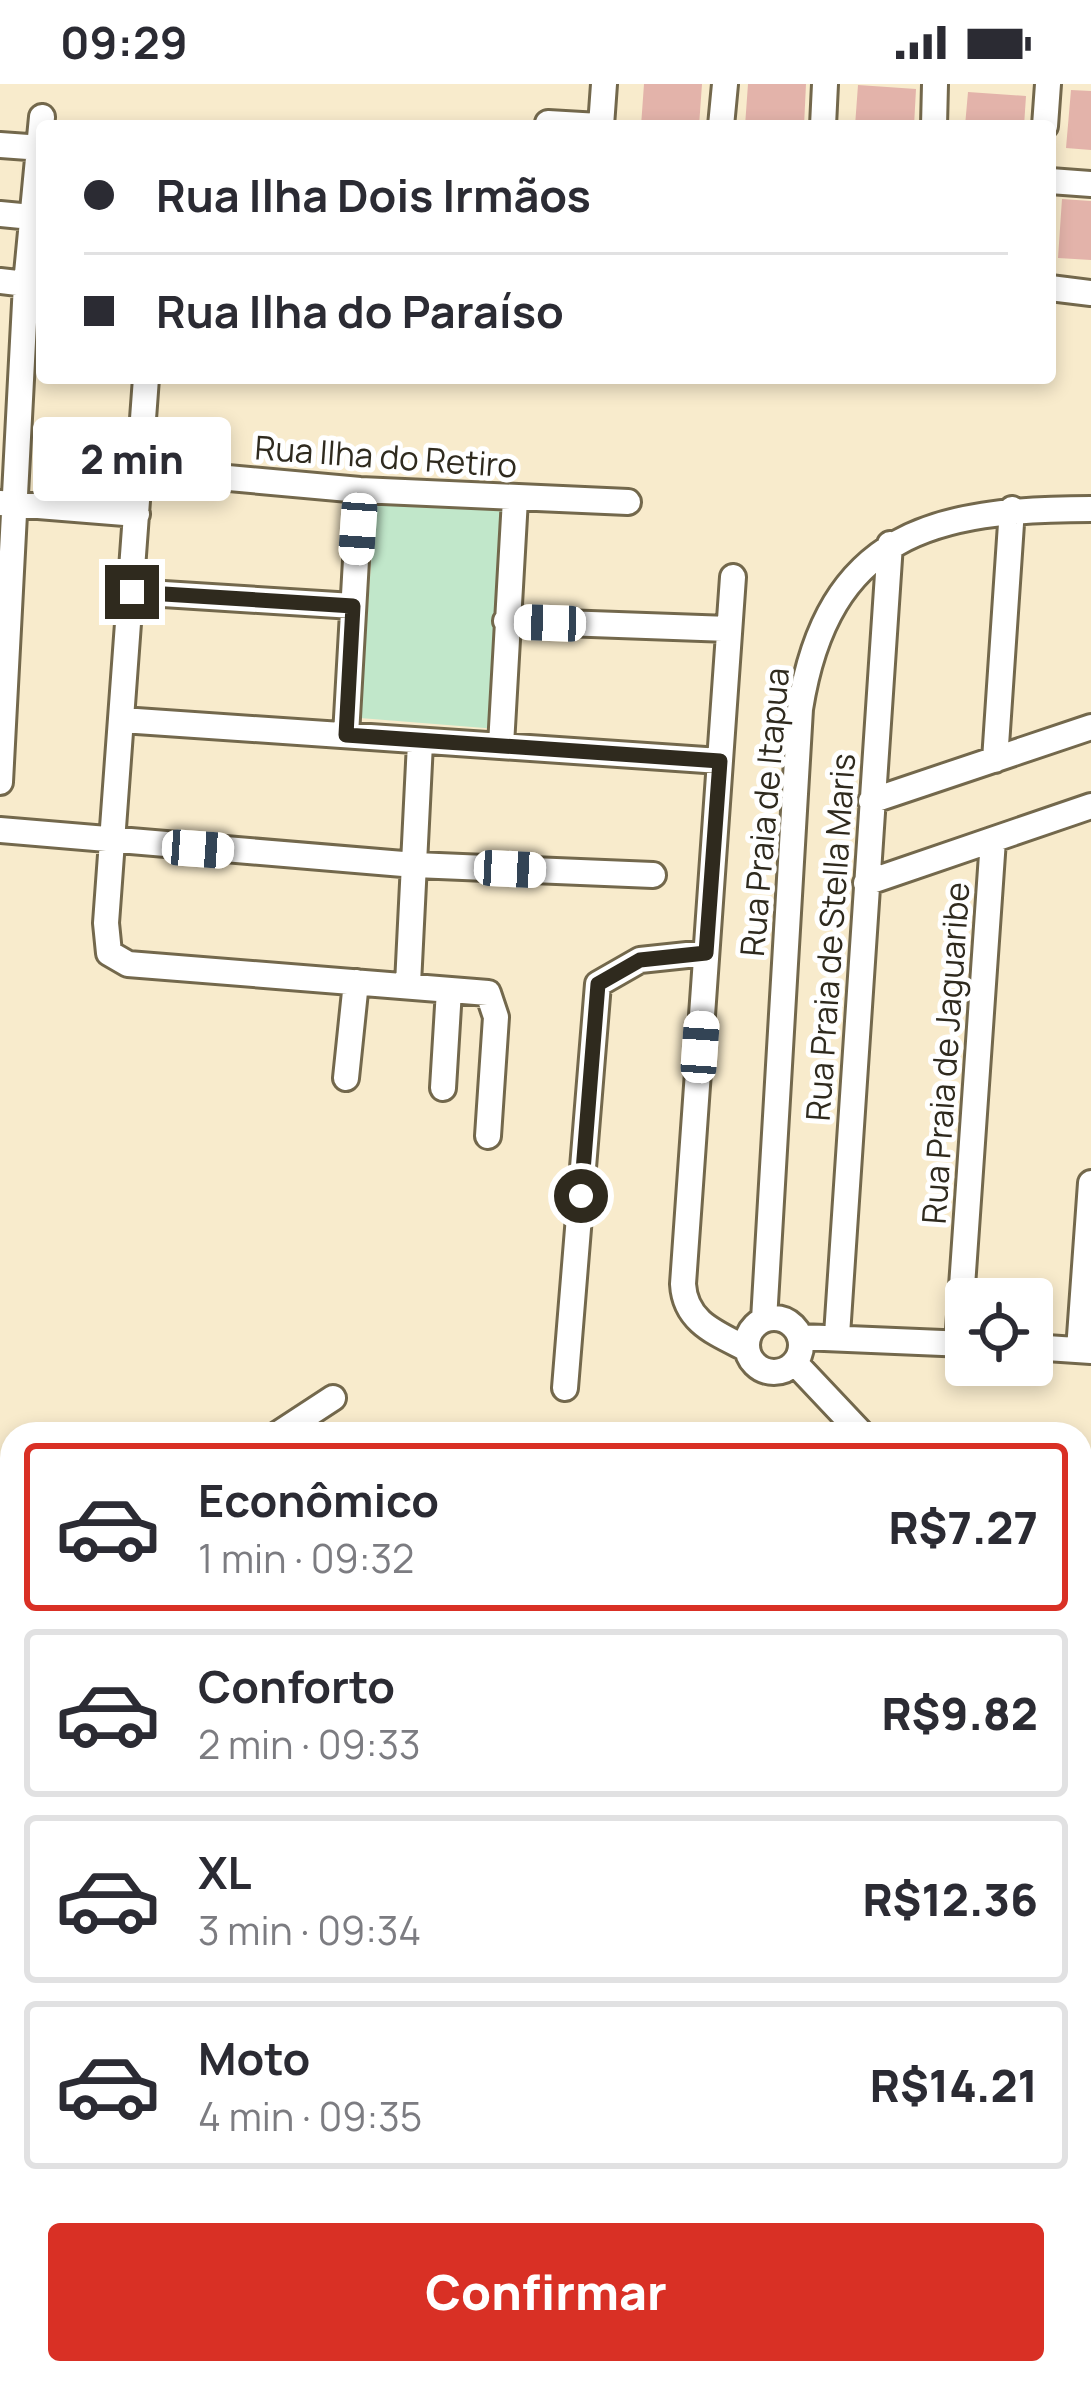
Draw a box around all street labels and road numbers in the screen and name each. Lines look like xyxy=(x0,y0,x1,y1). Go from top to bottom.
street label: Rua Ilha do Retiro xyxy=(253,424,519,488)
street label: Rua Praia de Itapua xyxy=(729,666,799,958)
street label: Rua Praia de Stella Maris xyxy=(795,752,865,1122)
street label: Rua Praia de Jaguaribe xyxy=(911,881,979,1225)

